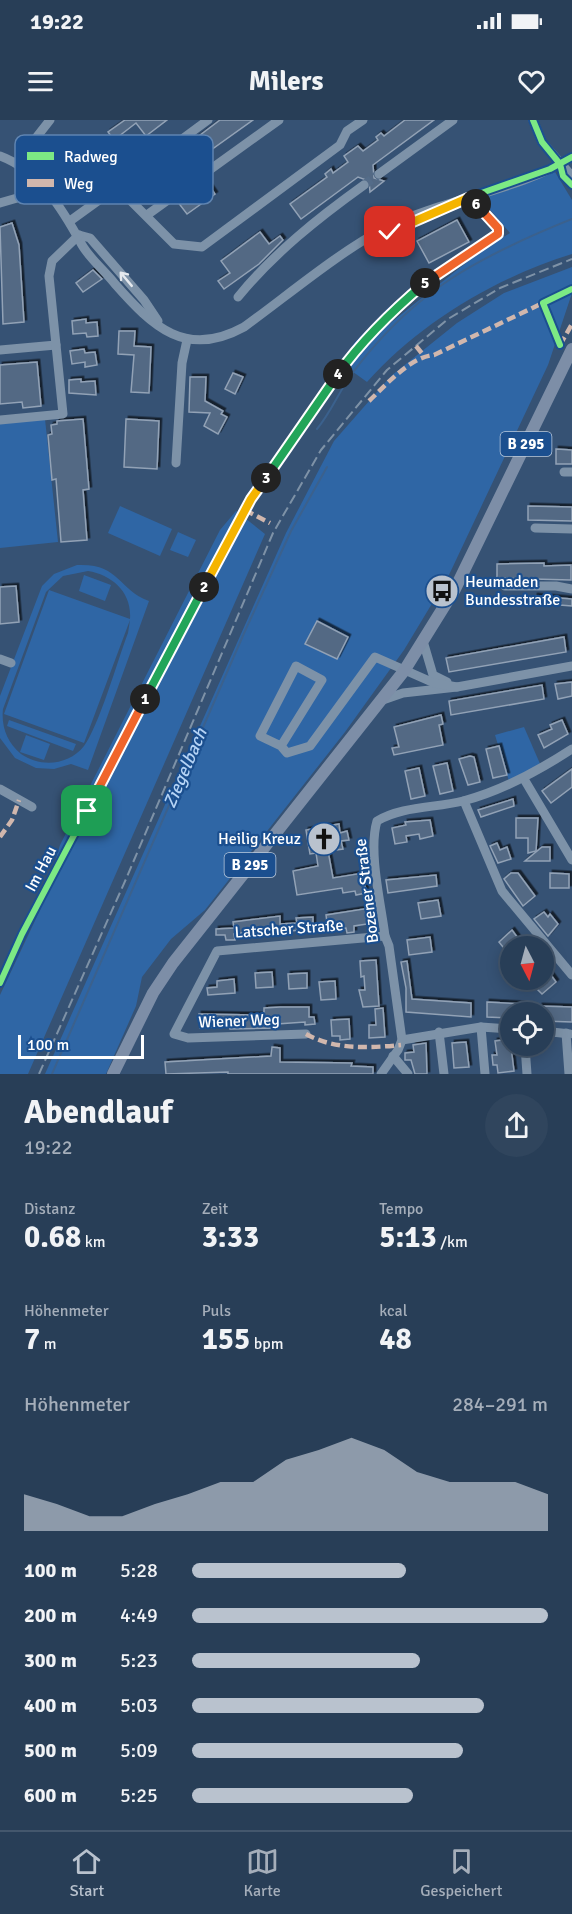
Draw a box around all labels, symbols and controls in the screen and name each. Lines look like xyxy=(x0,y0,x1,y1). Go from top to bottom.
text: 19:22 xyxy=(30,8,84,35)
icon: menu xyxy=(24,65,57,98)
text: Milers xyxy=(249,65,323,98)
icon: heart xyxy=(515,65,548,98)
legend xyxy=(15,135,213,204)
text: Radweg xyxy=(64,147,118,167)
text: Weg xyxy=(64,174,93,194)
pin: 6 xyxy=(461,189,491,219)
text: 6 xyxy=(472,194,480,214)
pin xyxy=(364,206,415,257)
icon: check xyxy=(373,215,406,248)
pin: 5 xyxy=(410,268,440,298)
one-way arrow xyxy=(120,271,133,287)
text: 5 xyxy=(421,273,429,293)
pin: 4 xyxy=(323,359,353,389)
text: 4 xyxy=(334,364,342,384)
road number: B 295 xyxy=(500,432,552,456)
pin: 3 xyxy=(251,463,281,493)
text: 3 xyxy=(262,468,270,488)
pin: 2 xyxy=(189,572,219,602)
place label: Heumaden Bundesstraße xyxy=(465,572,560,610)
bus stop icon: Heumaden Bundesstraße xyxy=(424,573,460,609)
text: 2 xyxy=(200,577,208,597)
pin: 1 xyxy=(130,684,160,714)
text: 1 xyxy=(141,689,149,709)
water label: Ziegelbach xyxy=(158,724,212,811)
pin xyxy=(61,785,112,836)
icon: arrive xyxy=(70,794,103,827)
church icon: Heilig Kreuz xyxy=(306,821,342,857)
place label: Heilig Kreuz xyxy=(218,829,301,849)
street label: Bozener Straße xyxy=(351,838,383,944)
street label: Im Hau xyxy=(21,843,61,895)
road number: B 295 xyxy=(224,853,276,877)
street label: Latscher Straße xyxy=(234,915,344,943)
north arrow xyxy=(500,936,554,990)
map controls xyxy=(500,936,554,1056)
button: locate xyxy=(500,1002,554,1056)
street label: Wiener Weg xyxy=(198,1010,280,1032)
scale bar xyxy=(18,1032,144,1060)
text: 100 m xyxy=(27,1035,69,1055)
text: Abendlauf xyxy=(24,1092,172,1133)
button: share xyxy=(485,1094,548,1157)
text: 19:22 xyxy=(24,1135,73,1160)
text: Distanz xyxy=(24,1199,75,1219)
text: Zeit xyxy=(202,1199,228,1219)
text: Tempo xyxy=(379,1199,423,1219)
text: 0.68 xyxy=(24,1219,81,1256)
text: 3:33 xyxy=(202,1219,259,1256)
text: 5:13 xyxy=(379,1219,437,1256)
text: km xyxy=(81,1232,106,1252)
text: /km xyxy=(437,1232,468,1252)
text: Höhenmeter xyxy=(24,1301,109,1321)
text: Puls xyxy=(202,1301,231,1321)
text: kcal xyxy=(379,1301,407,1321)
text: 7 xyxy=(24,1321,40,1358)
text: 155 xyxy=(202,1321,250,1358)
text: 48 xyxy=(379,1321,412,1358)
text: m xyxy=(40,1334,56,1354)
text: bpm xyxy=(250,1334,283,1354)
text: Höhenmeter xyxy=(24,1392,130,1417)
text: 284–291 m xyxy=(452,1392,548,1417)
text: 100 m xyxy=(24,1558,77,1583)
text: 5:28 xyxy=(120,1558,158,1583)
text: 200 m xyxy=(24,1603,77,1628)
text: 4:49 xyxy=(120,1603,158,1628)
text: 300 m xyxy=(24,1648,77,1673)
text: 5:23 xyxy=(120,1648,158,1673)
text: 400 m xyxy=(24,1693,77,1718)
text: 5:03 xyxy=(120,1693,158,1718)
text: 500 m xyxy=(24,1738,77,1763)
text: 5:09 xyxy=(120,1738,158,1763)
text: 600 m xyxy=(24,1783,77,1808)
text: 5:25 xyxy=(120,1783,158,1808)
tab: Start xyxy=(70,1845,104,1901)
tab: Karte xyxy=(243,1845,281,1901)
tab: Gespeichert xyxy=(420,1845,502,1901)

